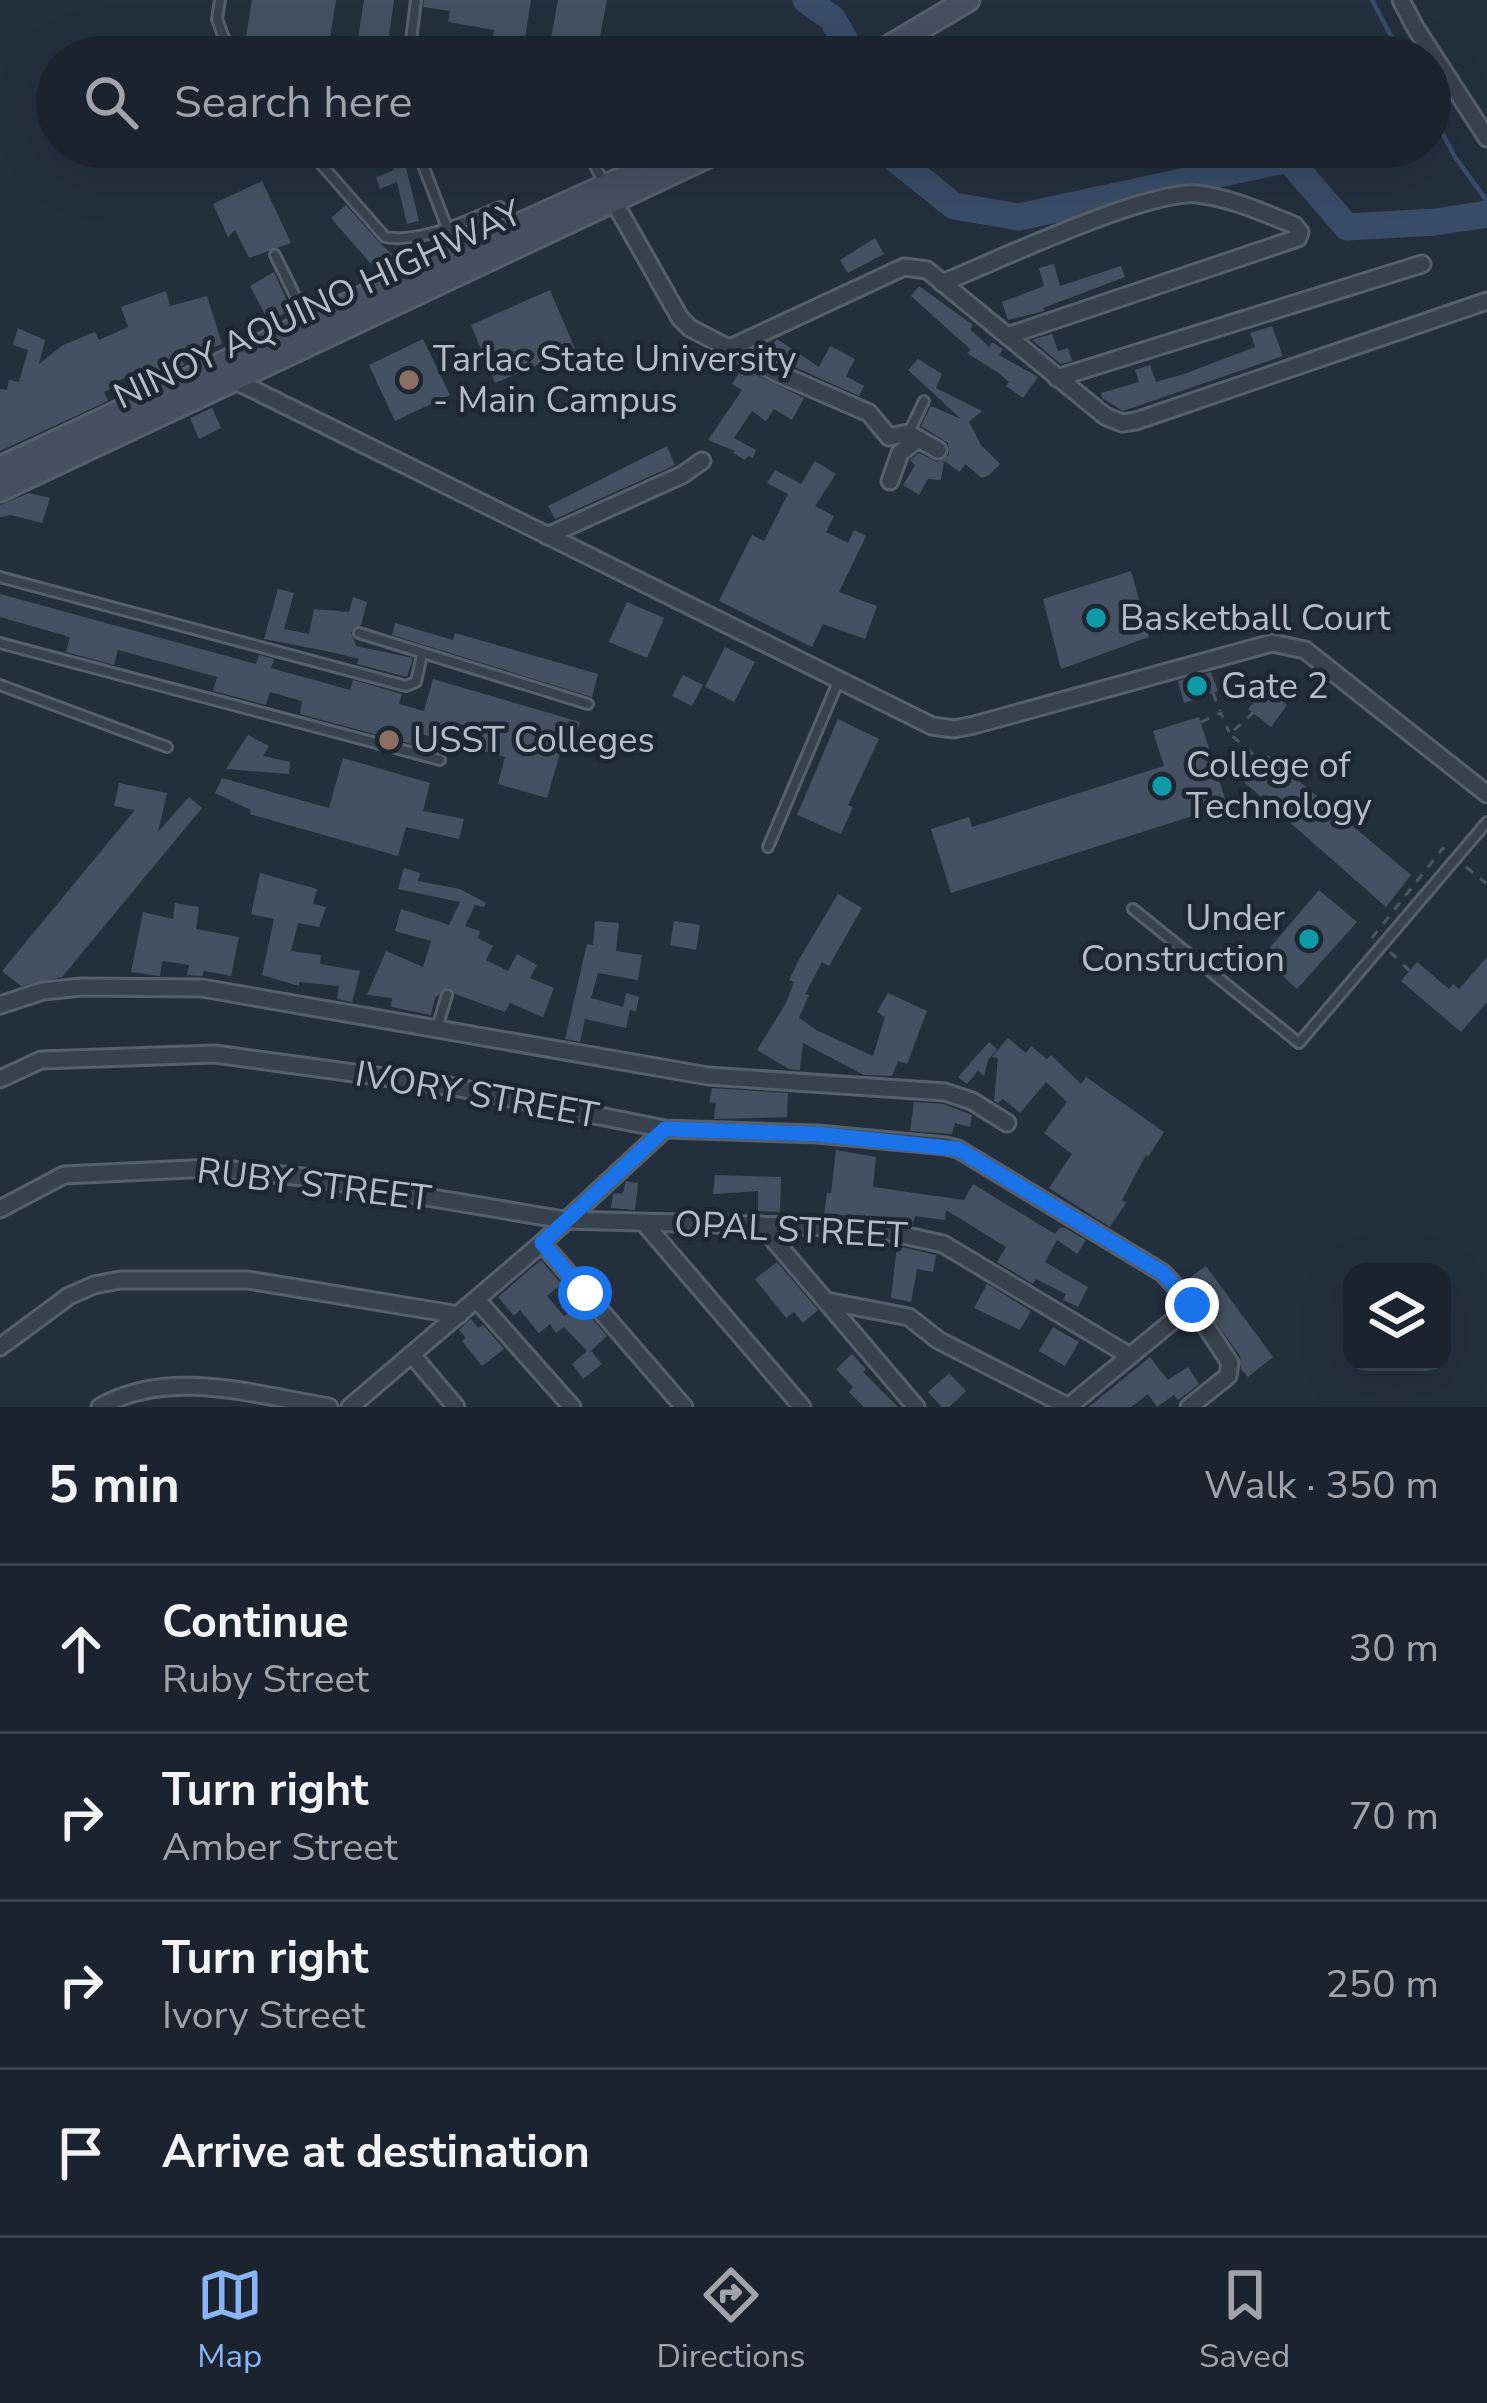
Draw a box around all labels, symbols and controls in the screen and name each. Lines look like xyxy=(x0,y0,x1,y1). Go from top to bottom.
search box xyxy=(36,36,1451,168)
icon: search xyxy=(78,69,144,135)
text: Search here xyxy=(174,72,413,133)
street label: NINOY AQUINO HIGHWAY xyxy=(106,189,530,421)
place label: Tarlac State University - Main Campus xyxy=(433,335,797,425)
marker: Tarlac State University - Main Campus xyxy=(396,367,422,393)
place label: Basketball Court xyxy=(1120,594,1391,643)
marker: Basketball Court xyxy=(1083,605,1109,631)
place label: Gate 2 xyxy=(1221,662,1329,711)
marker: Gate 2 xyxy=(1184,673,1210,699)
place label: USST Colleges xyxy=(413,716,655,765)
marker: USST Colleges xyxy=(376,727,402,753)
place label: College of Technology xyxy=(1186,741,1372,831)
marker: College of Technology xyxy=(1149,773,1175,799)
place label: Under Construction xyxy=(1081,894,1285,984)
marker: Under Construction xyxy=(1296,926,1322,952)
street label: IVORY STREET xyxy=(352,1050,603,1141)
street label: RUBY STREET xyxy=(194,1146,434,1224)
street label: OPAL STREET xyxy=(673,1199,909,1261)
map controls xyxy=(1343,1263,1451,1371)
button: layers xyxy=(1343,1263,1451,1371)
route start xyxy=(558,1266,612,1320)
route end xyxy=(1165,1278,1219,1332)
text: 5 min xyxy=(48,1450,180,1520)
text: Walk · 350 m xyxy=(1204,1459,1439,1512)
text: Continue xyxy=(162,1592,349,1653)
icon: ahead xyxy=(48,1616,114,1682)
text: 30 m xyxy=(1349,1622,1439,1675)
text: Ruby Street xyxy=(162,1653,369,1706)
text: Turn right xyxy=(162,1760,369,1821)
icon: right xyxy=(48,1784,114,1850)
text: 70 m xyxy=(1349,1790,1439,1843)
text: Amber Street xyxy=(162,1821,398,1874)
text: Turn right xyxy=(162,1928,369,1989)
icon: right xyxy=(48,1952,114,2018)
text: 250 m xyxy=(1325,1958,1439,2011)
text: Ivory Street xyxy=(162,1989,365,2042)
icon: arrive xyxy=(48,2120,114,2186)
text: Arrive at destination xyxy=(162,2122,590,2183)
tab: Map xyxy=(197,2262,263,2379)
tab: Directions xyxy=(657,2262,805,2379)
tab: Saved xyxy=(1199,2262,1290,2379)

